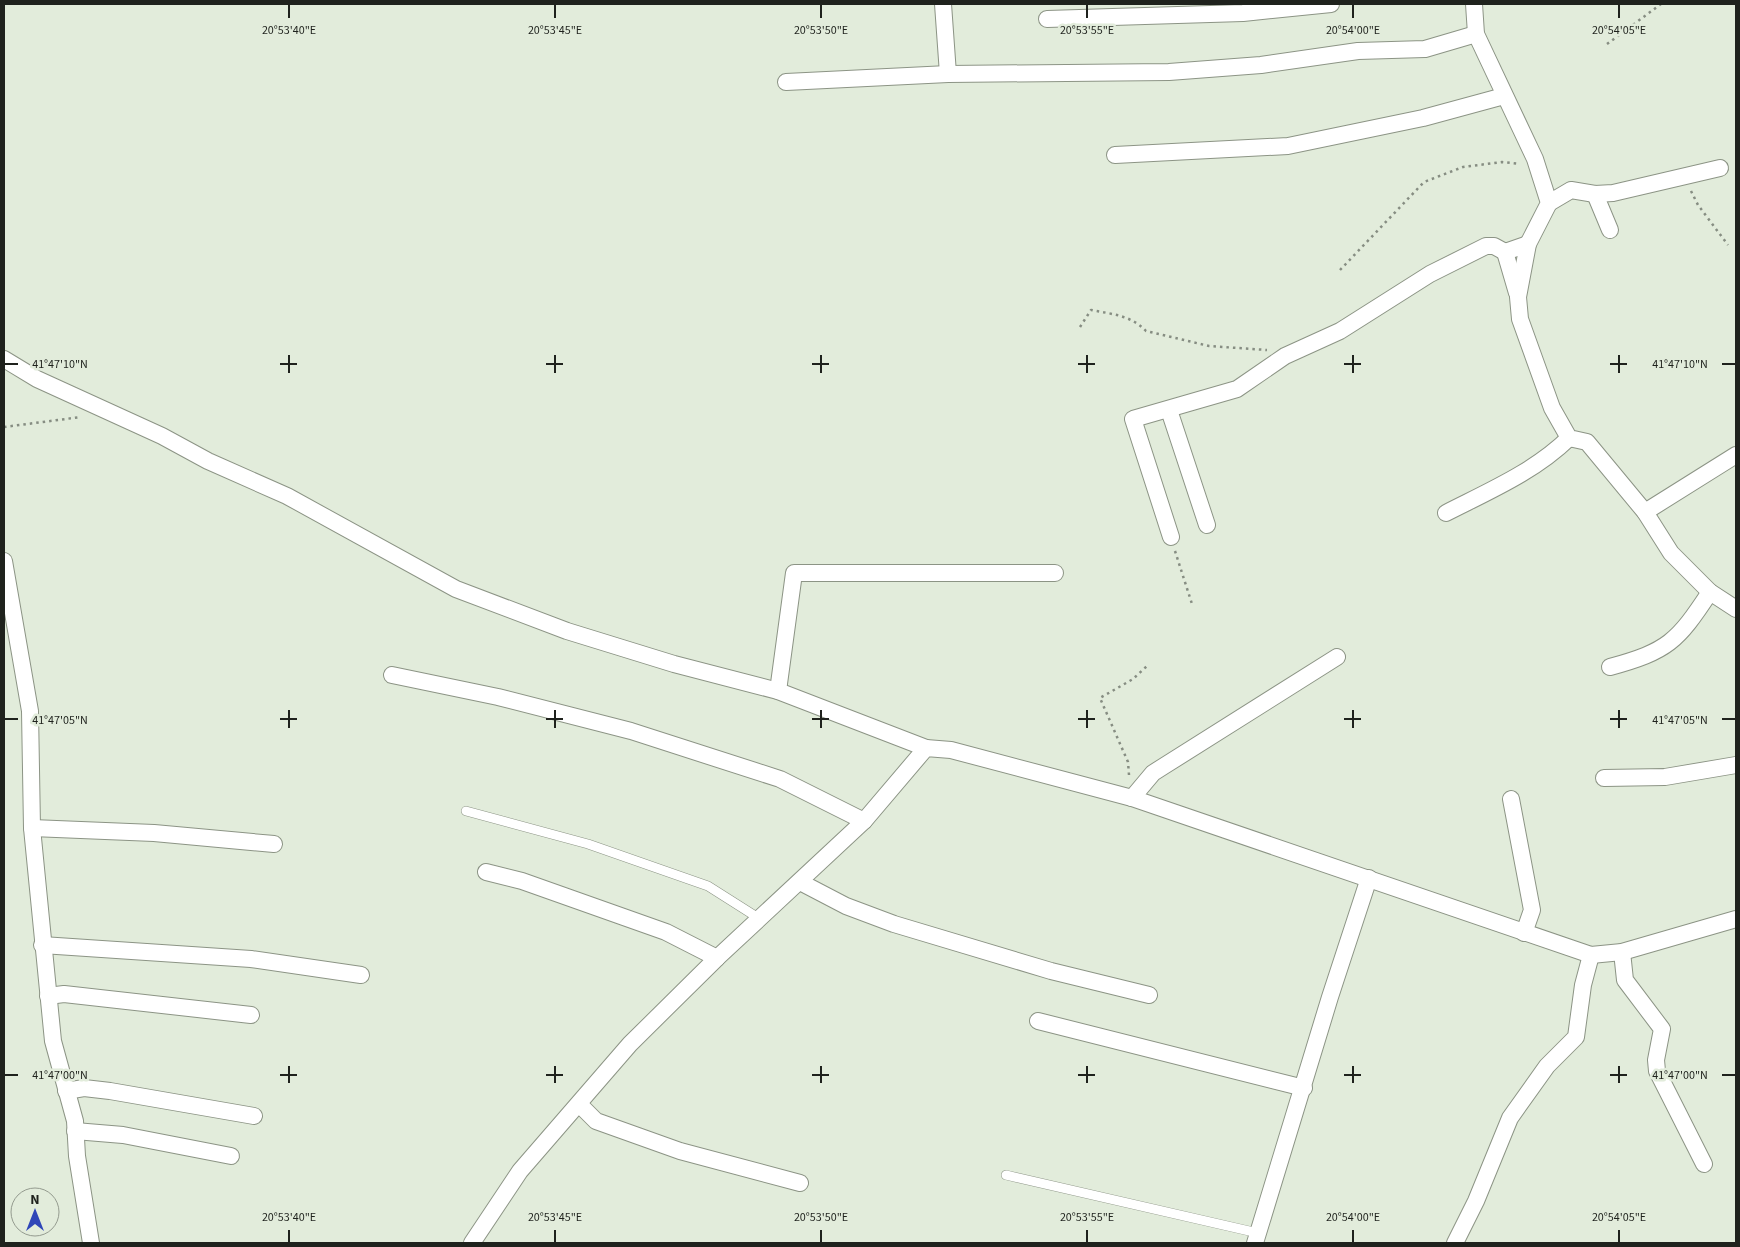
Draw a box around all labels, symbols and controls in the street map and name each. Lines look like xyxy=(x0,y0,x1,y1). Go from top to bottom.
text: 20°53'40"E xyxy=(262,22,316,39)
text: 20°53'45"E xyxy=(528,22,582,39)
text: 20°53'50"E xyxy=(794,22,848,39)
text: 20°53'55"E xyxy=(1060,22,1114,39)
text: 20°54'00"E xyxy=(1326,22,1380,39)
text: 20°54'05"E xyxy=(1592,22,1646,39)
text: 41°47'10"N xyxy=(32,356,88,373)
text: 41°47'10"N xyxy=(1652,356,1708,373)
text: 41°47'05"N xyxy=(32,712,88,729)
text: 41°47'05"N xyxy=(1652,712,1708,729)
text: 41°47'00"N xyxy=(32,1067,88,1084)
text: 41°47'00"N xyxy=(1652,1067,1708,1084)
north arrow xyxy=(10,1187,60,1237)
text: N xyxy=(30,1190,40,1210)
text: 20°53'40"E xyxy=(262,1209,316,1226)
text: 20°53'45"E xyxy=(528,1209,582,1226)
text: 20°53'50"E xyxy=(794,1209,848,1226)
text: 20°53'55"E xyxy=(1060,1209,1114,1226)
text: 20°54'00"E xyxy=(1326,1209,1380,1226)
text: 20°54'05"E xyxy=(1592,1209,1646,1226)

